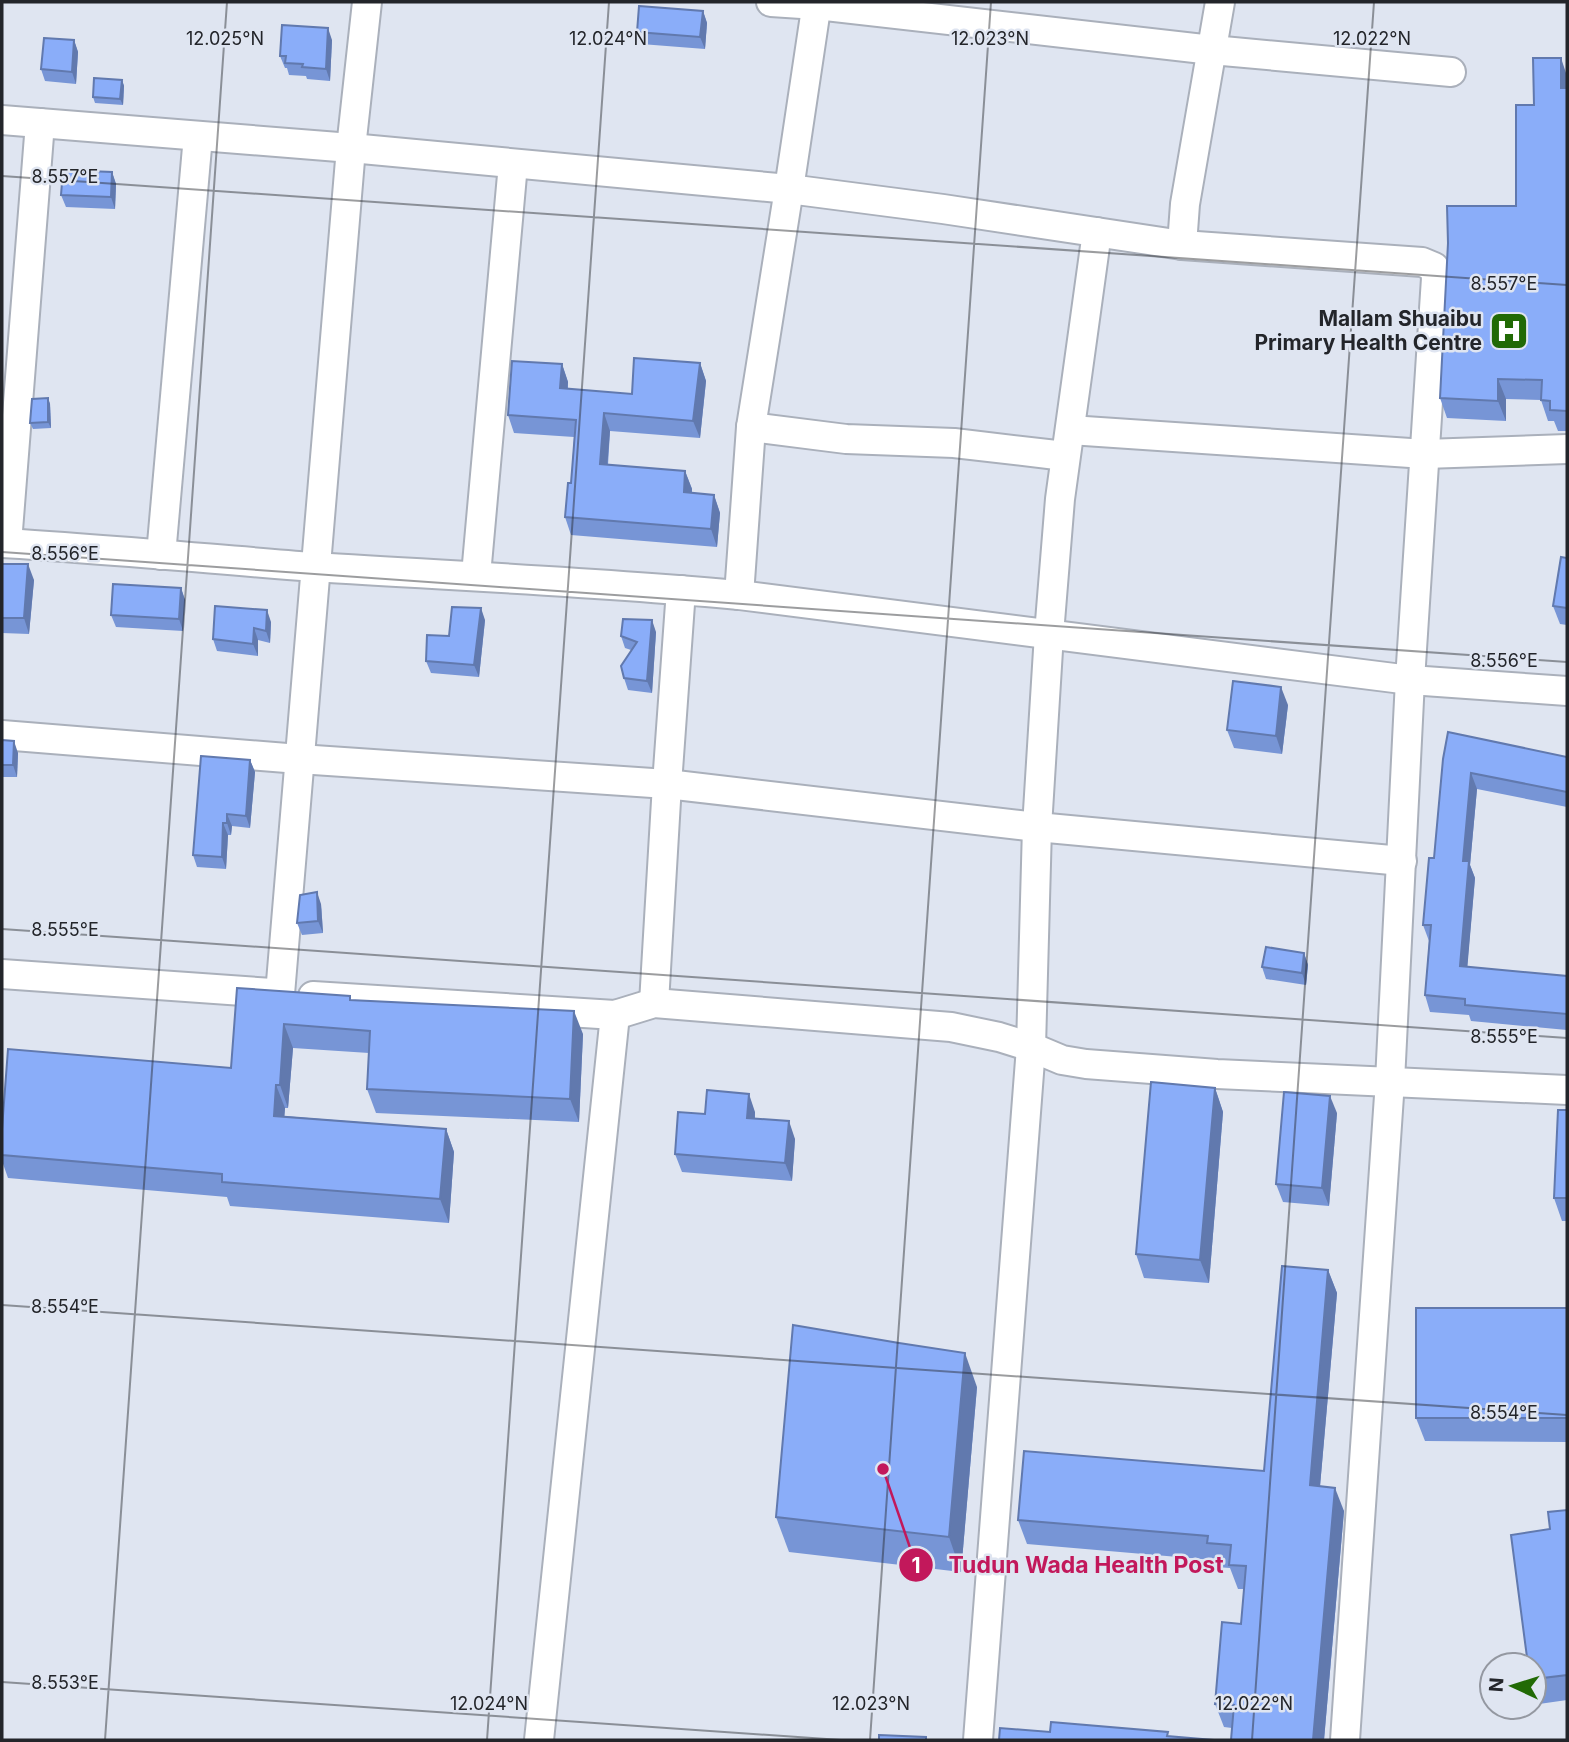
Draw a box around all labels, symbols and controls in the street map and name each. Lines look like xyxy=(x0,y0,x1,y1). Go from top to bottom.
text: 12.025°N xyxy=(186,28,264,49)
text: 12.024°N xyxy=(569,28,647,49)
text: 12.023°N xyxy=(951,28,1029,49)
text: 12.022°N xyxy=(1333,28,1411,49)
text: 8.557°E xyxy=(32,166,98,187)
text: 8.557°E xyxy=(1471,273,1537,294)
place label: Mallam Shuaibu Primary Health Centre xyxy=(1254,306,1482,355)
hospital icon: Mallam Shuaibu Primary Health Centre xyxy=(1488,310,1530,352)
text: 8.556°E xyxy=(31,543,99,564)
text: 8.556°E xyxy=(1470,650,1538,671)
text: 8.555°E xyxy=(31,919,99,940)
text: 8.555°E xyxy=(1470,1026,1538,1047)
text: 8.554°E xyxy=(31,1296,99,1317)
text: 8.554°E xyxy=(1470,1402,1538,1423)
callout: Tudun Wada Health Post xyxy=(899,1543,1237,1587)
text: Tudun Wada Health Post xyxy=(948,1551,1224,1579)
text: 1 xyxy=(911,1553,921,1578)
north arrow xyxy=(1478,1651,1548,1721)
text: 8.553°E xyxy=(31,1672,99,1693)
text: N xyxy=(1485,1677,1509,1693)
text: 12.024°N xyxy=(450,1693,528,1714)
text: 12.023°N xyxy=(832,1693,910,1714)
text: 12.022°N xyxy=(1215,1693,1293,1714)

